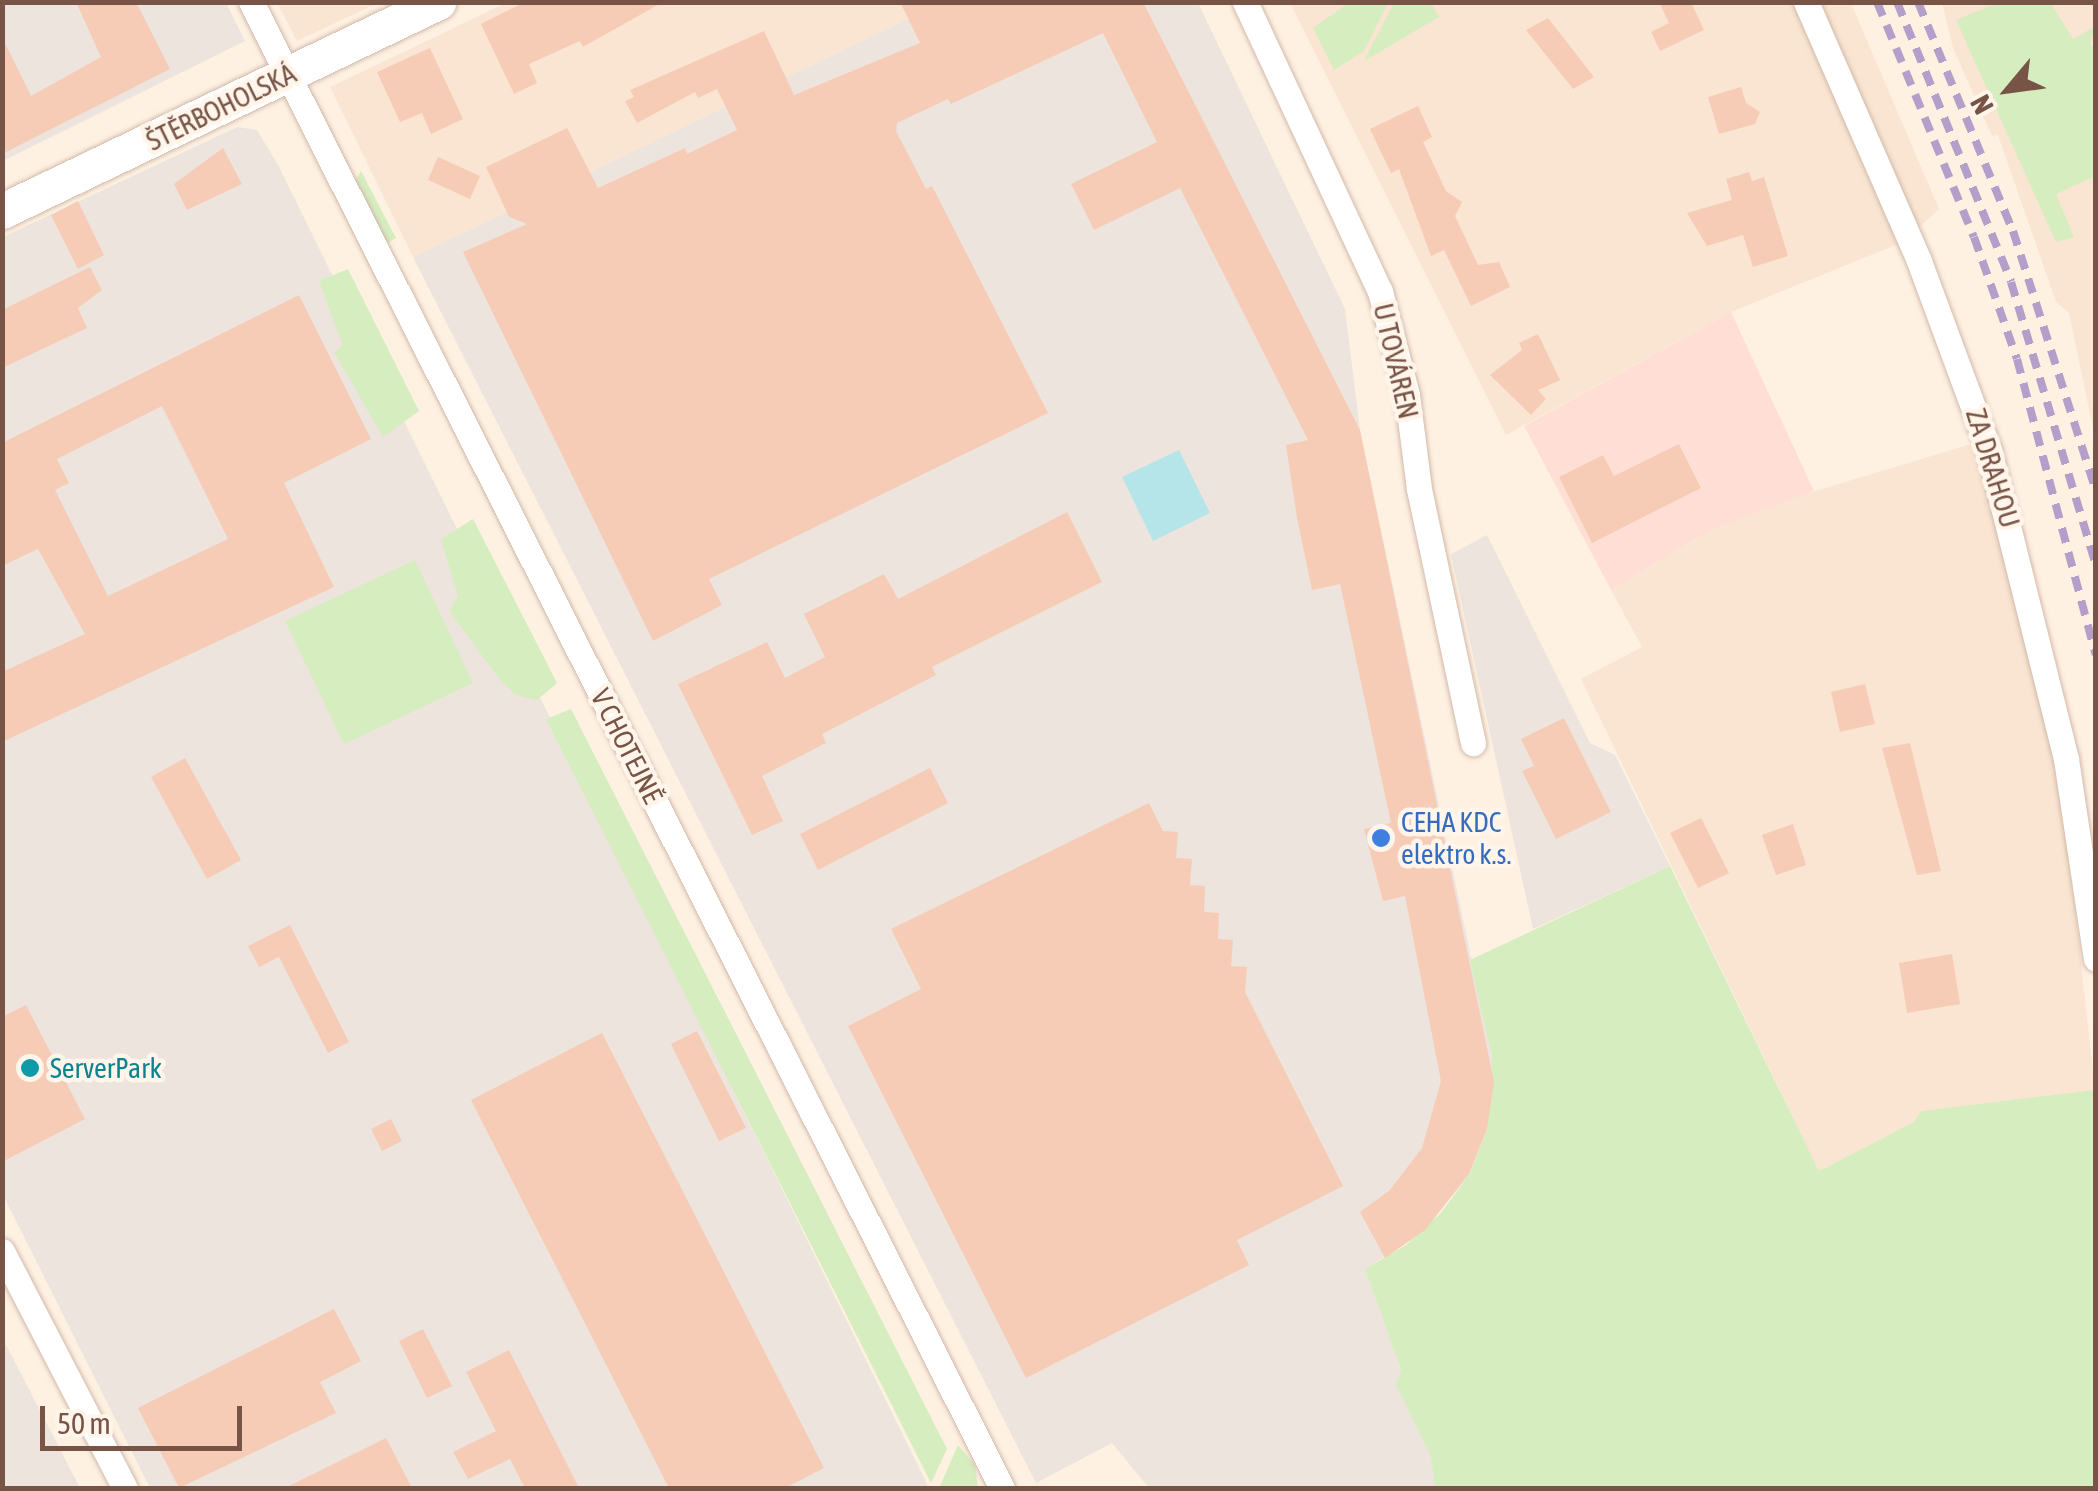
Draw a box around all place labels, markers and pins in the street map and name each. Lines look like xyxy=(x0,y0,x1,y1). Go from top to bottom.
place label: CEHA KDC elektro k.s. xyxy=(1401,805,1511,871)
marker: CEHA KDC elektro k.s. xyxy=(1370,827,1392,849)
place label: ServerPark xyxy=(50,1051,162,1085)
marker: ServerPark xyxy=(19,1057,41,1079)

